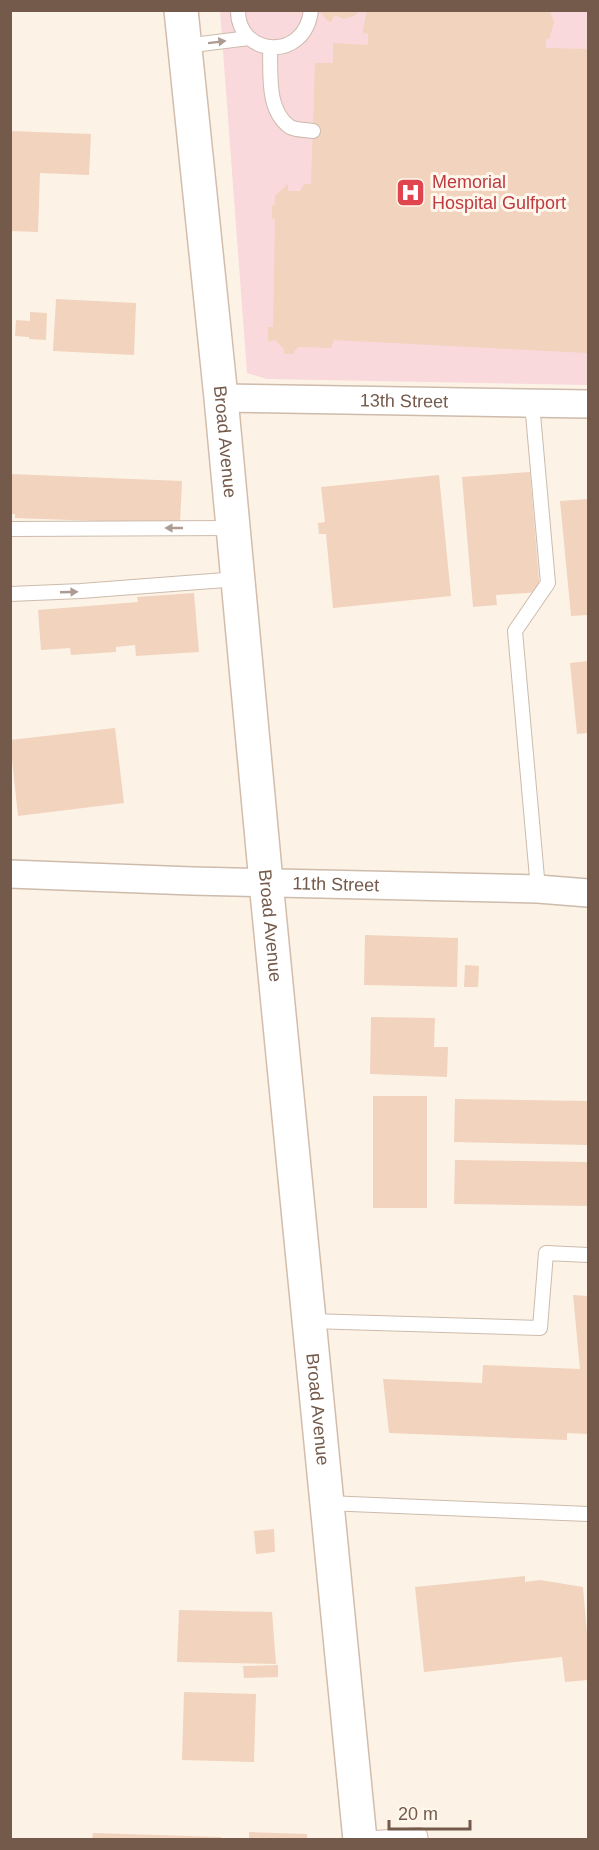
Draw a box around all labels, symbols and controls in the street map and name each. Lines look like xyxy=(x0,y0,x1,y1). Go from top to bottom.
one-way arrow xyxy=(207,37,226,46)
place label: Memorial Hospital Gulfport xyxy=(432,172,566,213)
hospital icon: Memorial Hospital Gulfport xyxy=(395,176,427,208)
street label: Broad Avenue xyxy=(210,385,240,499)
street label: 13th Street xyxy=(360,390,448,412)
one-way arrow xyxy=(165,523,184,533)
one-way arrow xyxy=(59,587,78,596)
street label: Broad Avenue xyxy=(255,869,286,983)
street label: 11th Street xyxy=(292,873,379,895)
street label: Broad Avenue xyxy=(302,1352,333,1466)
scale bar xyxy=(389,1793,470,1831)
text: 20 m xyxy=(398,1804,438,1824)

